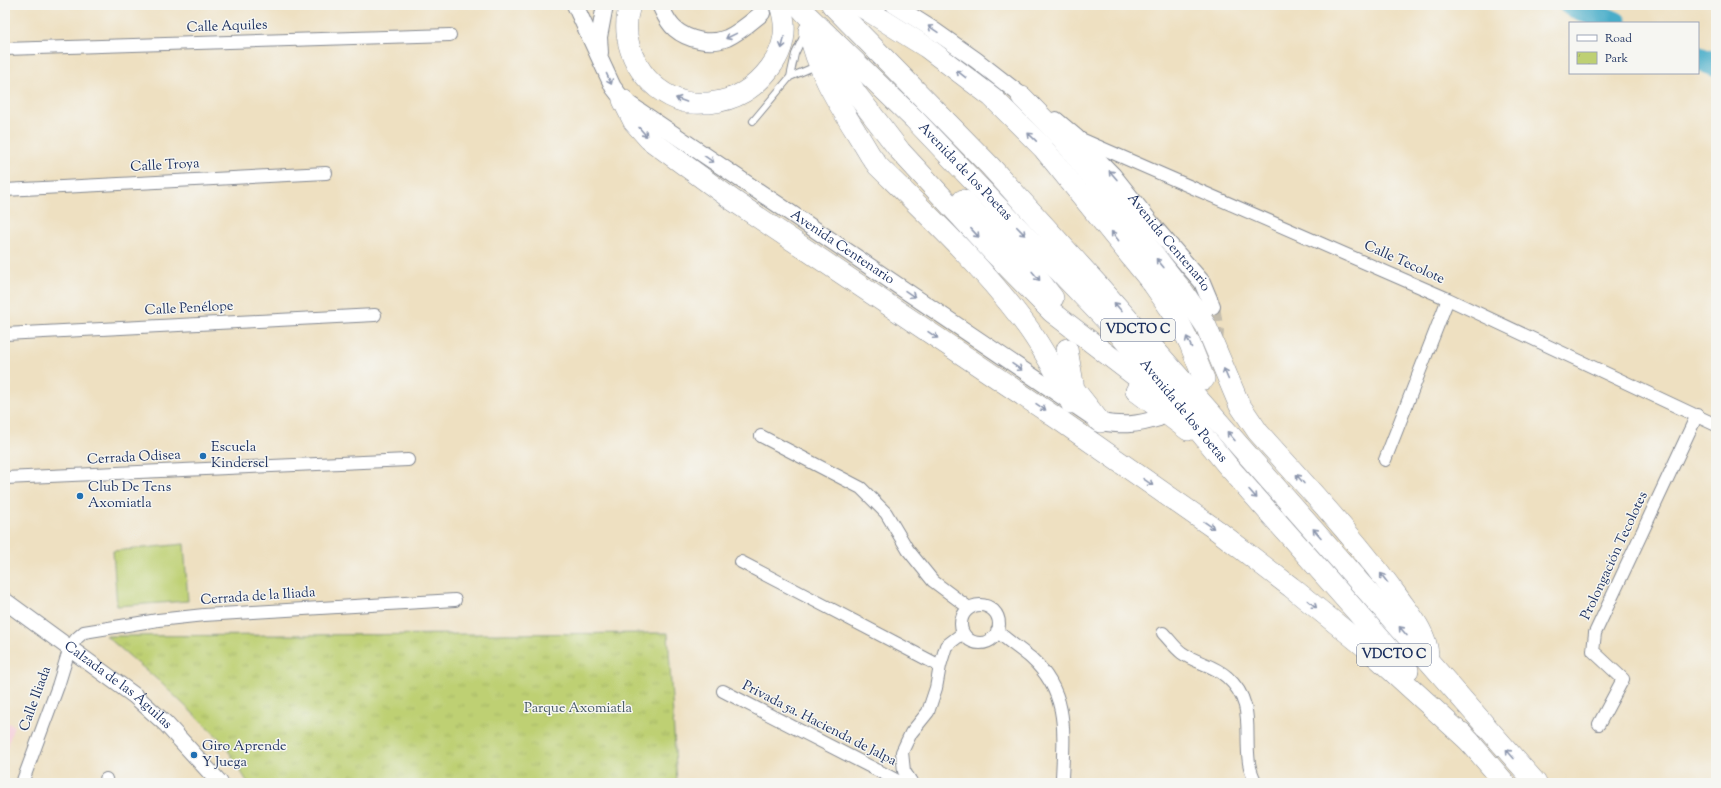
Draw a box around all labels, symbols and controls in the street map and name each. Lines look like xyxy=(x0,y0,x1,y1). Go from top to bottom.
street label: Calle Aquiles xyxy=(186,16,268,38)
legend xyxy=(1569,22,1699,74)
one-way arrow xyxy=(928,25,939,33)
text: Road xyxy=(1605,30,1632,48)
one-way arrow xyxy=(725,32,737,40)
one-way arrow xyxy=(778,36,786,49)
text: Park xyxy=(1605,50,1628,68)
one-way arrow xyxy=(955,69,966,78)
one-way arrow xyxy=(606,72,613,84)
one-way arrow xyxy=(674,96,687,103)
street label: Avenida de los Poetas xyxy=(913,118,1016,226)
one-way arrow xyxy=(639,127,648,138)
one-way arrow xyxy=(1027,132,1037,141)
street label: Calle Troya xyxy=(130,154,201,178)
one-way arrow xyxy=(704,155,715,163)
one-way arrow xyxy=(1108,170,1118,180)
street label: Avenida Centenario xyxy=(1122,190,1215,295)
street label: Avenida Centenario xyxy=(786,205,898,290)
one-way arrow xyxy=(1016,226,1026,236)
one-way arrow xyxy=(971,228,980,239)
one-way arrow xyxy=(1111,231,1119,242)
street label: Calle Tecolote xyxy=(1360,236,1448,290)
one-way arrow xyxy=(1155,257,1164,268)
one-way arrow xyxy=(1032,271,1041,281)
one-way arrow xyxy=(904,290,915,298)
street label: Calle Penélope xyxy=(144,297,234,321)
one-way arrow xyxy=(1113,301,1122,312)
road number: VDCTO C xyxy=(1101,319,1175,341)
one-way arrow xyxy=(927,331,938,339)
one-way arrow xyxy=(1185,337,1192,349)
street label: Avenida de los Poetas xyxy=(1134,355,1232,468)
one-way arrow xyxy=(1012,363,1023,371)
one-way arrow xyxy=(1222,368,1230,380)
one-way arrow xyxy=(1035,403,1046,411)
one-way arrow xyxy=(1226,431,1236,441)
place label: Escuela Kindersel xyxy=(211,438,269,474)
street label: Cerrada Odisea xyxy=(87,446,182,470)
marker: Escuela Kindersel xyxy=(198,451,208,461)
one-way arrow xyxy=(1296,475,1305,485)
place label: Club De Tens Axomiatla xyxy=(88,478,171,514)
one-way arrow xyxy=(1142,478,1153,486)
one-way arrow xyxy=(1248,489,1257,499)
street label: Prolongación Tecolotes xyxy=(1576,489,1654,623)
marker: Club De Tens Axomiatla xyxy=(75,491,85,501)
one-way arrow xyxy=(1203,521,1214,529)
one-way arrow xyxy=(1313,528,1322,538)
one-way arrow xyxy=(1380,573,1388,584)
street label: Cerrada de la Iliada xyxy=(200,583,317,611)
one-way arrow xyxy=(1307,599,1317,608)
one-way arrow xyxy=(1398,626,1407,636)
street label: Calzada de las Águilas xyxy=(59,637,176,734)
road number: VDCTO C xyxy=(1357,644,1431,666)
street label: Calle Iliada xyxy=(15,663,57,734)
street label: Privada 5a. Hacienda de Jalpa xyxy=(738,676,900,772)
park label: Parque Axomiatla xyxy=(524,699,633,719)
place label: Giro Aprende Y Juega xyxy=(202,737,286,773)
one-way arrow xyxy=(1506,748,1515,759)
marker: Giro Aprende Y Juega xyxy=(189,750,199,760)

